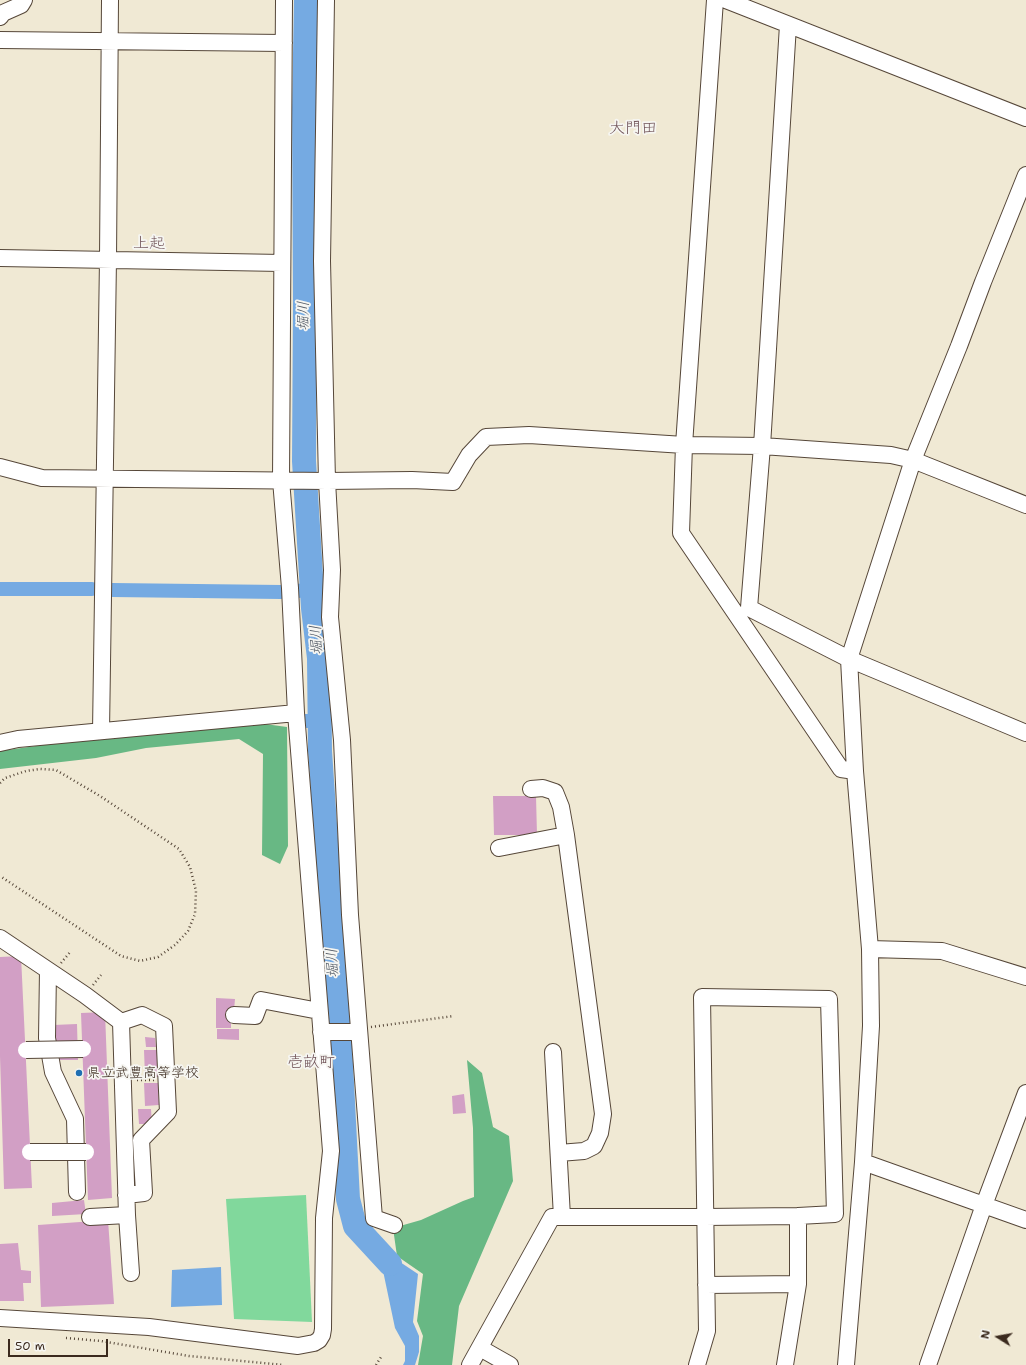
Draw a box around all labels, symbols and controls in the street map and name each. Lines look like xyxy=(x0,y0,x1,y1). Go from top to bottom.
district label: 大門田 xyxy=(609,119,657,139)
district label: 上起 xyxy=(133,234,165,254)
water label: 堀川 xyxy=(295,301,313,331)
water label: 堀川 xyxy=(307,624,327,656)
water label: 堀川 xyxy=(323,947,343,979)
district label: 壱畝町 xyxy=(287,1053,335,1073)
place label: 県立武豊高等学校 xyxy=(87,1065,199,1081)
marker: 県立武豊高等学校 xyxy=(74,1068,84,1078)
north arrow xyxy=(978,1317,1018,1357)
text: N xyxy=(978,1329,994,1340)
scale bar xyxy=(10,1331,110,1357)
text: 50 m xyxy=(15,1338,45,1354)

